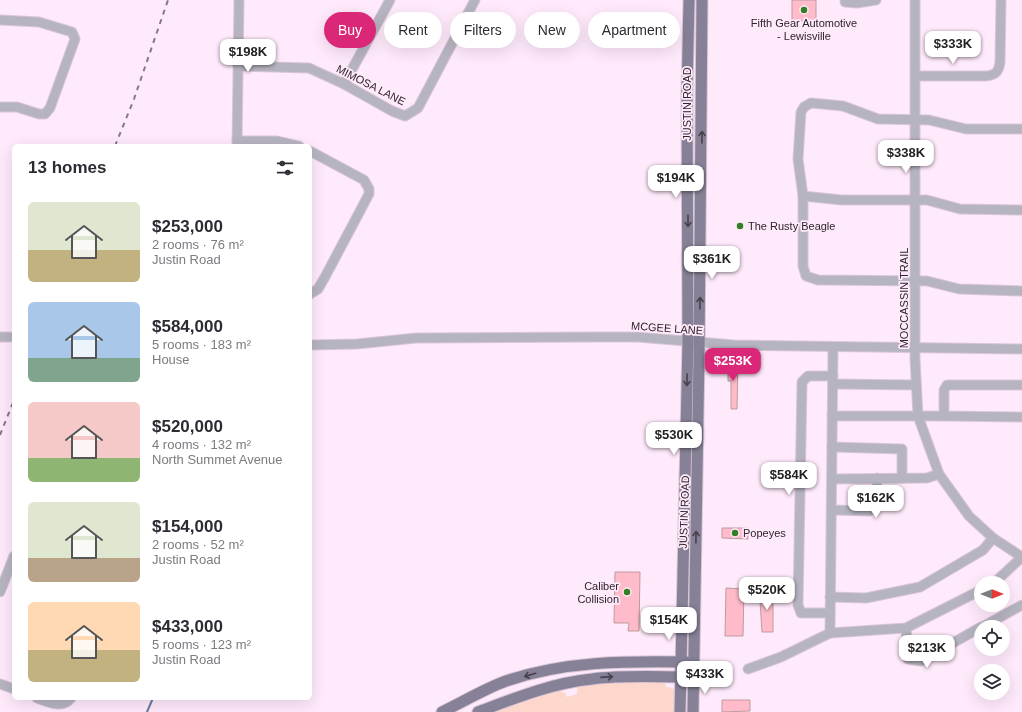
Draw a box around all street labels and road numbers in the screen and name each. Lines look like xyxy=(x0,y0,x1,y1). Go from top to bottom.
street label: MIMOSA LANE xyxy=(335,62,407,108)
street label: JUSTIN ROAD xyxy=(681,67,693,141)
street label: MOCCASSIN TRAIL xyxy=(898,248,910,348)
street label: MCGEE LANE xyxy=(631,319,703,337)
street label: JUSTIN ROAD xyxy=(677,475,691,549)

